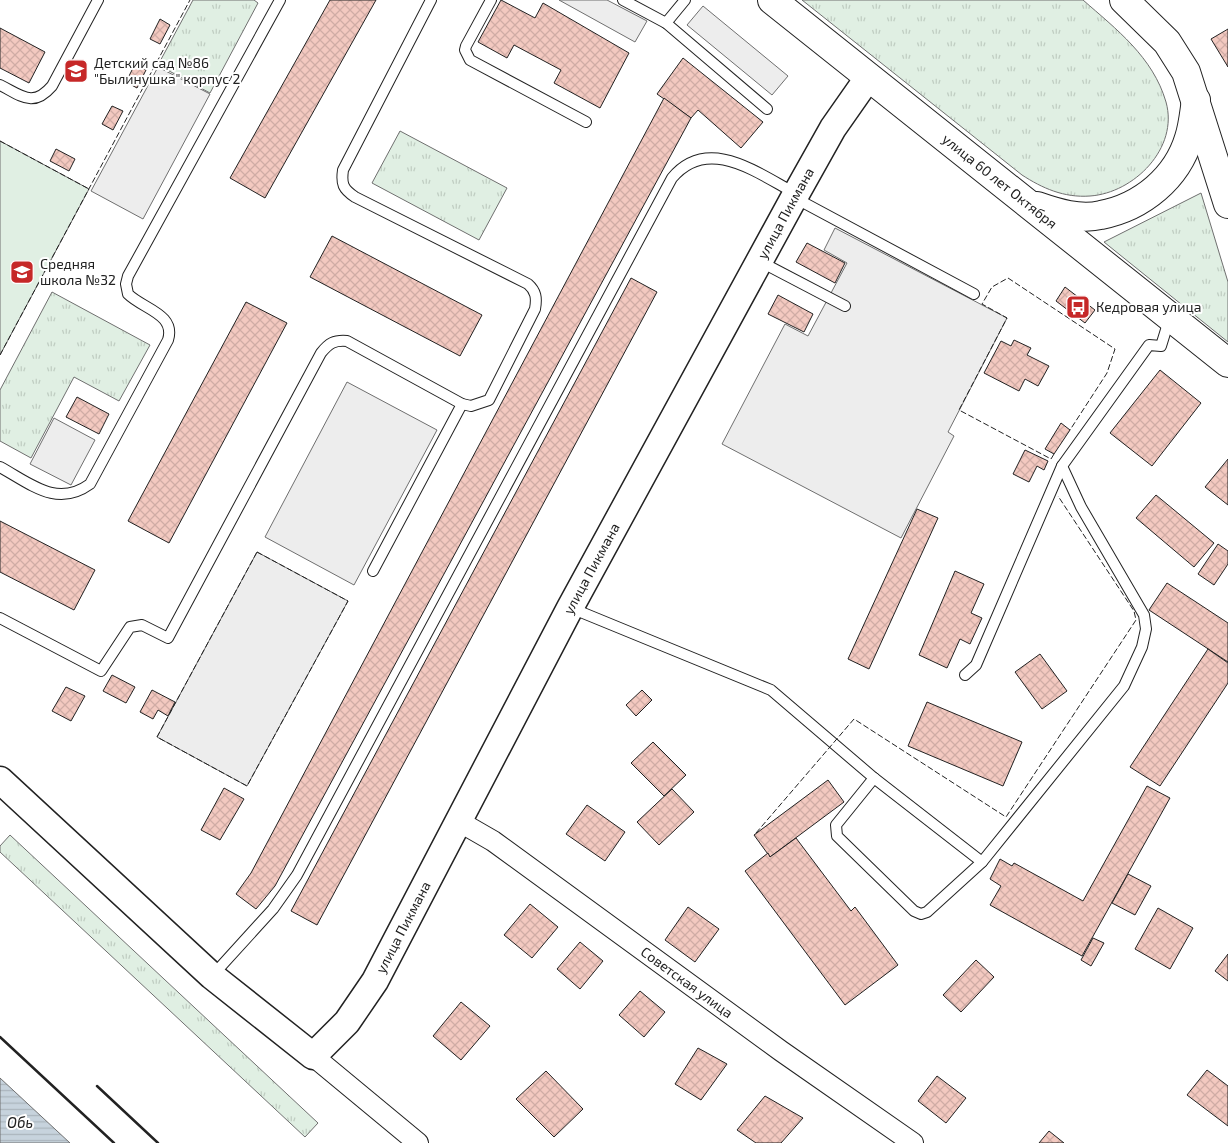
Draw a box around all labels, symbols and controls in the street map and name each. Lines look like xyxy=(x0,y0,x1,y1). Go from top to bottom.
place label: Детский сад №86 "Былинушка" корпус 2 xyxy=(94,54,240,87)
school or university icon: Детский сад №86 "Былинушка" корпус 2 xyxy=(63,58,89,84)
street label: улица 60 лет Октября xyxy=(939,130,1061,232)
street label: улица Пикмана xyxy=(753,164,817,262)
place label: Средняя школа №32 xyxy=(40,255,116,288)
school or university icon: Средняя школа №32 xyxy=(9,259,35,285)
bus stop icon: Кедровая улица xyxy=(1065,294,1091,320)
place label: Кедровая улица xyxy=(1096,298,1201,315)
street label: улица Пикмана xyxy=(559,520,623,617)
street label: улица Пикмана xyxy=(372,878,434,976)
street label: Советская улица xyxy=(638,943,736,1021)
water label: Обь xyxy=(7,1113,33,1131)

